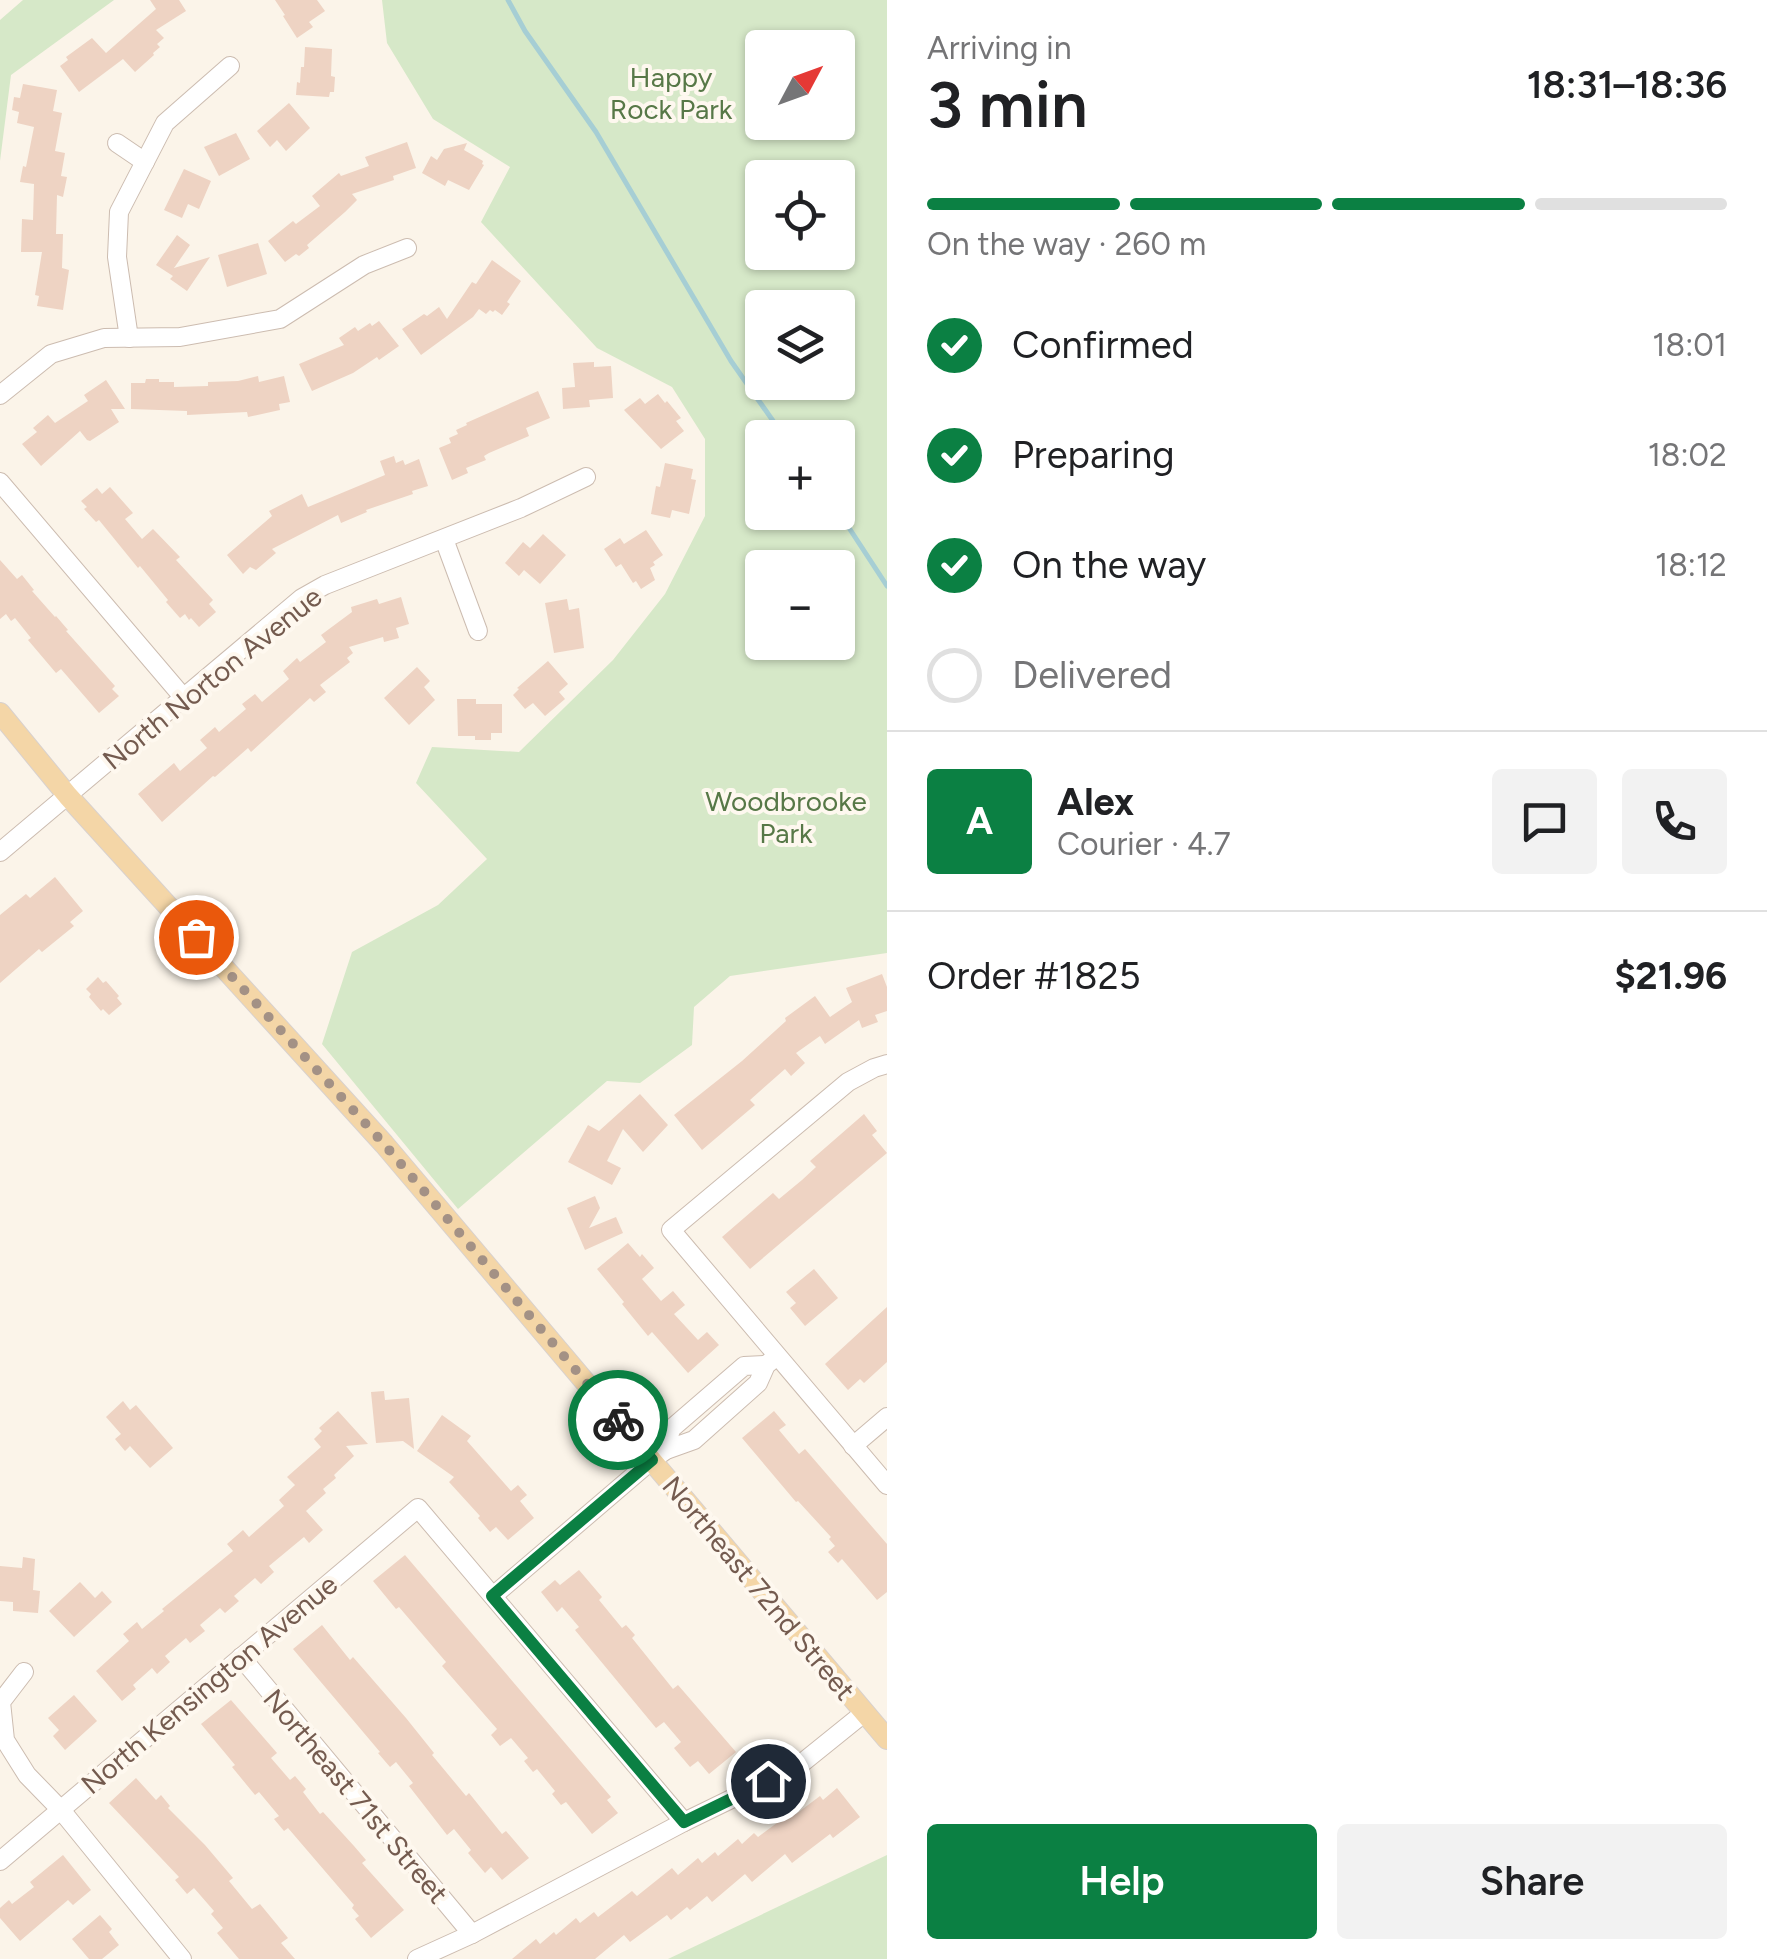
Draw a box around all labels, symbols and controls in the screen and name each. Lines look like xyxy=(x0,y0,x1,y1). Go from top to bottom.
text: Arriving in xyxy=(927,29,1072,67)
north arrow xyxy=(745,30,855,140)
map controls xyxy=(745,30,855,660)
park label: Happy Rock Park xyxy=(610,60,733,126)
text: 18:31–18:36 xyxy=(1527,62,1727,108)
text: 3 min xyxy=(927,65,1088,143)
button: locate xyxy=(745,160,855,270)
text: On the way · 260 m xyxy=(927,225,1206,263)
button: layers xyxy=(745,290,855,400)
icon: check xyxy=(927,318,982,373)
text: Confirmed xyxy=(1012,322,1194,368)
text: 18:01 xyxy=(1652,326,1727,364)
button: + xyxy=(745,420,855,530)
icon: check xyxy=(927,428,982,483)
text: Preparing xyxy=(1012,432,1174,478)
text: 18:02 xyxy=(1648,436,1727,474)
icon: check xyxy=(927,538,982,593)
text: On the way xyxy=(1012,542,1206,588)
text: 18:12 xyxy=(1655,546,1727,584)
button: − xyxy=(745,550,855,660)
street label: North Norton Avenue xyxy=(96,579,328,777)
text: Delivered xyxy=(1012,652,1172,698)
button: chat xyxy=(1492,769,1597,874)
button: phone xyxy=(1622,769,1727,874)
text: Alex xyxy=(1057,779,1134,825)
park label: Woodbrooke Park xyxy=(705,784,867,850)
text: A xyxy=(966,798,993,844)
text: Courier · 4.7 xyxy=(1057,825,1231,863)
pin xyxy=(154,895,239,980)
icon: bag xyxy=(169,910,224,965)
text: Order #1825 xyxy=(927,953,1141,999)
text: $21.96 xyxy=(1614,953,1727,999)
courier xyxy=(568,1370,668,1470)
icon: bike xyxy=(591,1393,646,1448)
street label: Northeast 72nd Street xyxy=(655,1469,863,1707)
street label: North Kensington Avenue xyxy=(74,1567,344,1801)
street label: Northeast 71st Street xyxy=(256,1682,456,1910)
pin xyxy=(726,1739,811,1824)
icon: home xyxy=(741,1754,796,1809)
button: Help xyxy=(927,1824,1317,1939)
button: Share xyxy=(1337,1824,1727,1939)

